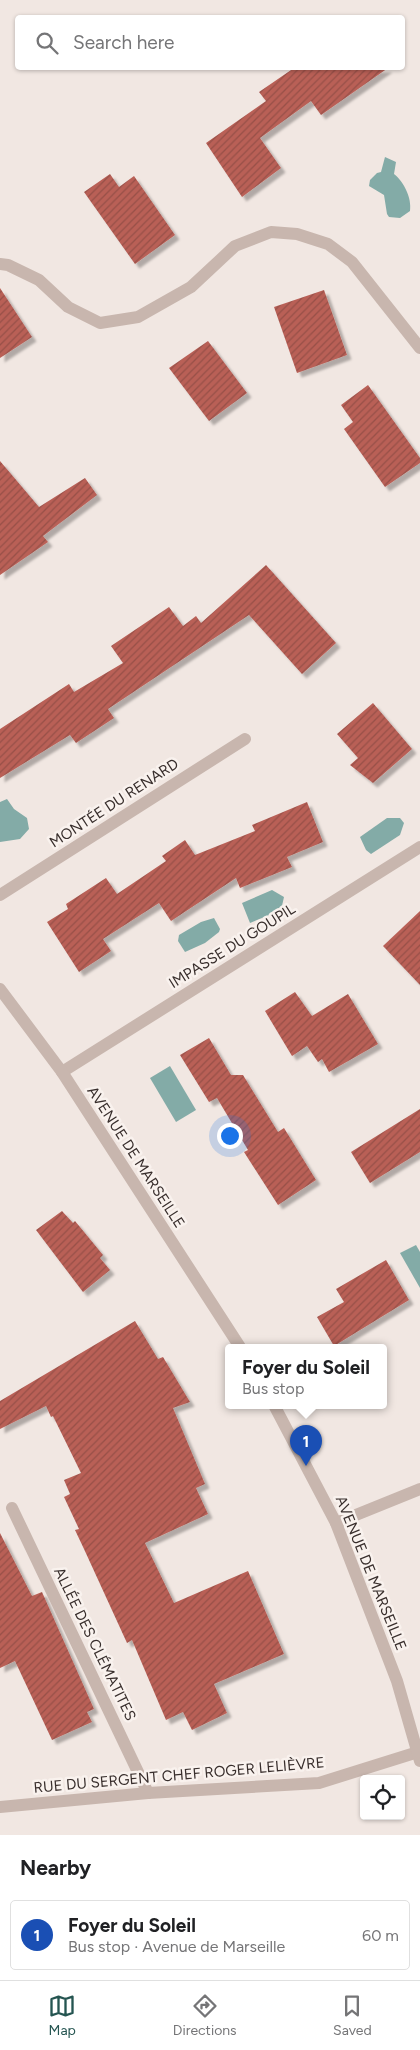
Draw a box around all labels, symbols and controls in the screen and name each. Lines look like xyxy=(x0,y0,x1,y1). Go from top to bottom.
search box xyxy=(15,15,405,70)
icon: search xyxy=(33,29,61,57)
text: Search here xyxy=(73,31,175,54)
street label: MONTÉE DU RENARD xyxy=(46,755,182,851)
street label: IMPASSE DU GOUPIL xyxy=(166,900,299,992)
street label: AVENUE DE MARSEILLE xyxy=(83,1083,189,1231)
your location xyxy=(217,1123,243,1149)
popup xyxy=(225,1344,387,1409)
text: Foyer du Soleil xyxy=(242,1356,370,1379)
text: Bus stop xyxy=(242,1379,304,1398)
pin: 1 xyxy=(290,1425,322,1466)
street label: AVENUE DE MARSEILLE xyxy=(332,1493,410,1653)
street label: ALLÉE DES CLÉMATITES xyxy=(50,1564,140,1724)
street label: RUE DU SERGENT CHEF ROGER LELIÈVRE xyxy=(33,1753,325,1797)
map controls xyxy=(360,1775,405,1820)
button: locate xyxy=(360,1775,405,1820)
text: Nearby xyxy=(20,1855,91,1880)
text: Foyer du Soleil xyxy=(68,1914,196,1937)
text: 1 xyxy=(34,1926,40,1945)
text: 60 m xyxy=(362,1926,399,1945)
text: Bus stop · Avenue de Marseille xyxy=(68,1937,285,1956)
tab: Map xyxy=(48,1992,76,2039)
tab: Directions xyxy=(173,1992,237,2039)
tab: Saved xyxy=(333,1992,372,2039)

